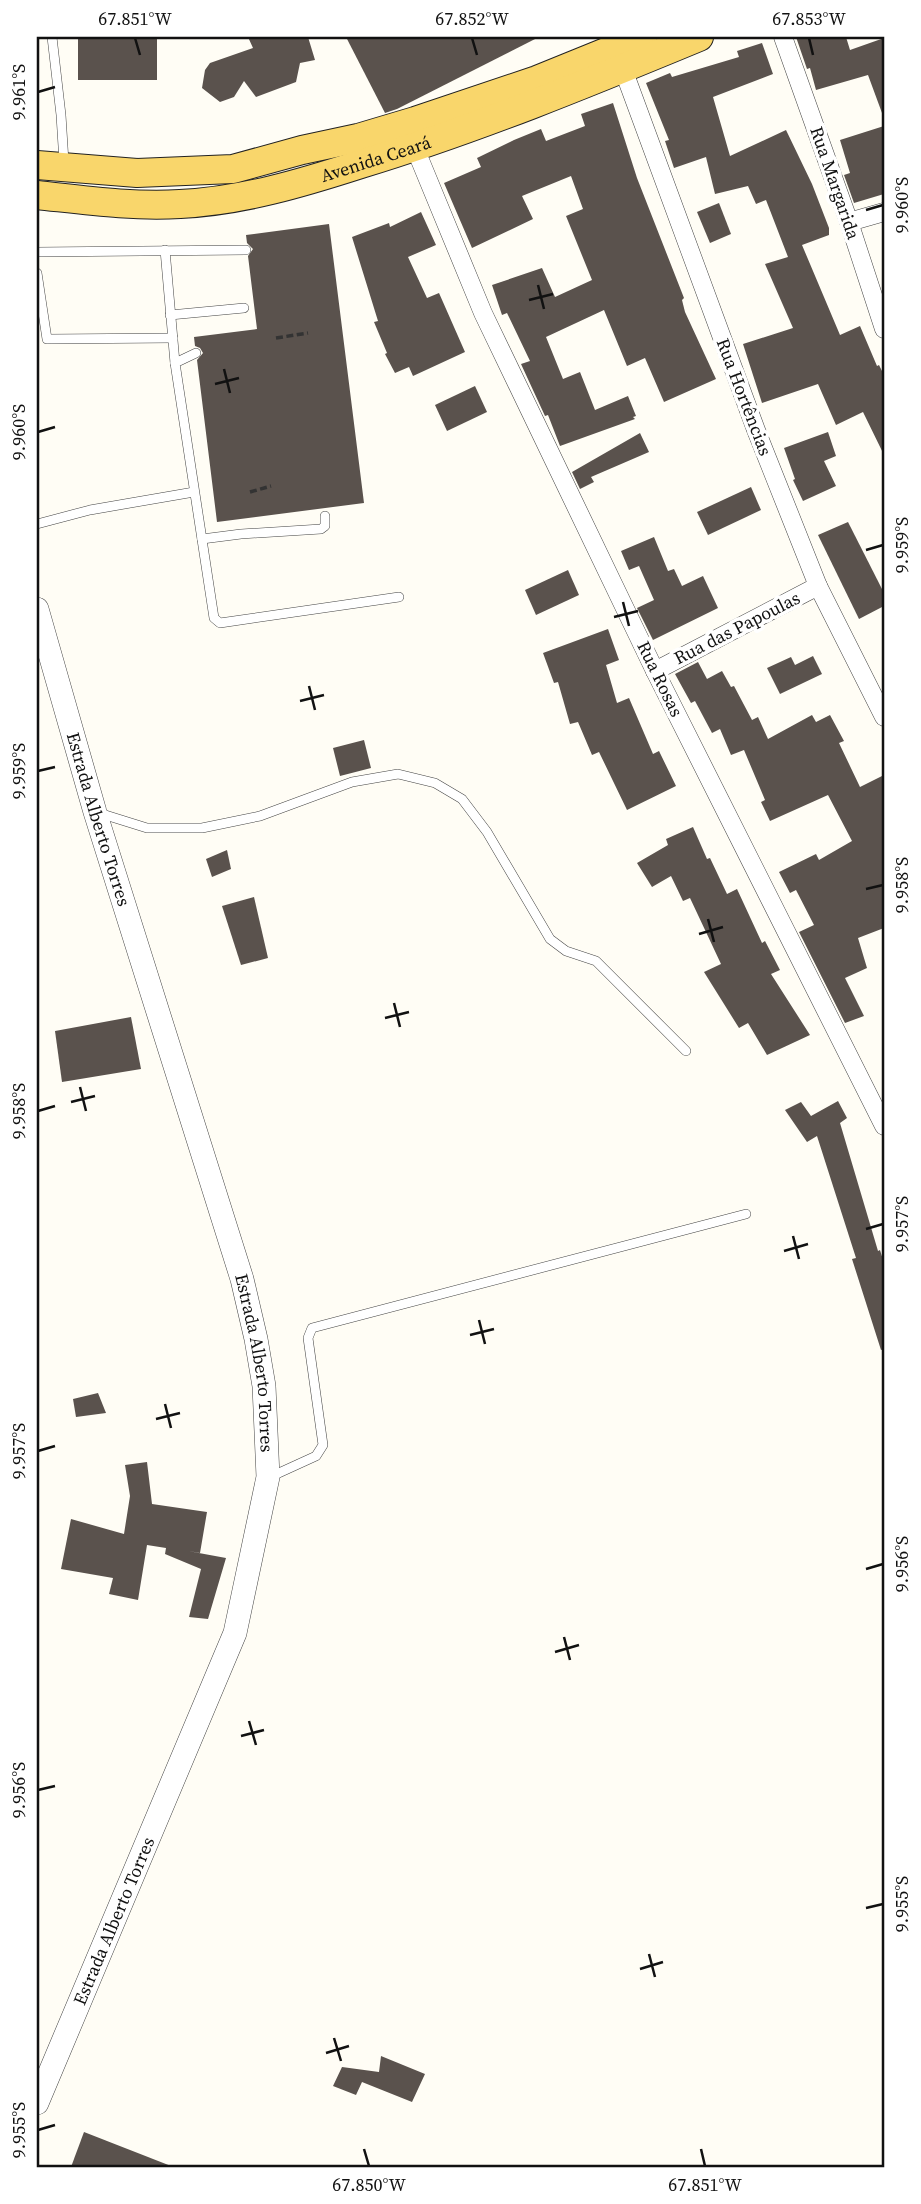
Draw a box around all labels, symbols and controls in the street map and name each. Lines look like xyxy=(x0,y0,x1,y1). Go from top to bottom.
text: 67.851°W xyxy=(98,6,172,31)
text: 67.852°W xyxy=(435,6,509,31)
text: 67.853°W xyxy=(772,6,846,31)
text: 9.961°S xyxy=(6,64,31,120)
street label: Rua Margarida xyxy=(804,123,867,243)
street label: Avenida Ceará xyxy=(317,129,435,188)
text: 9.960°S xyxy=(889,177,914,233)
street label: Rua Hortências xyxy=(711,334,778,459)
text: 9.960°S xyxy=(6,404,31,460)
text: 9.959°S xyxy=(889,517,914,573)
street label: Rua das Papoulas xyxy=(669,585,804,670)
street label: Rua Rosas xyxy=(631,637,690,721)
street label: Estrada Alberto Torres xyxy=(61,729,137,909)
text: 9.959°S xyxy=(6,743,31,799)
text: 9.958°S xyxy=(889,857,914,913)
text: 9.958°S xyxy=(6,1083,31,1139)
text: 9.957°S xyxy=(889,1196,914,1252)
street label: Estrada Alberto Torres xyxy=(229,1271,280,1453)
text: 9.957°S xyxy=(6,1423,31,1479)
text: 9.956°S xyxy=(889,1536,914,1592)
text: 9.956°S xyxy=(6,1762,31,1818)
street label: Estrada Alberto Torres xyxy=(67,1833,160,2009)
text: 9.955°S xyxy=(889,1876,914,1932)
text: 9.955°S xyxy=(6,2102,31,2158)
text: 67.850°W xyxy=(332,2172,406,2197)
text: 67.851°W xyxy=(668,2172,742,2197)

